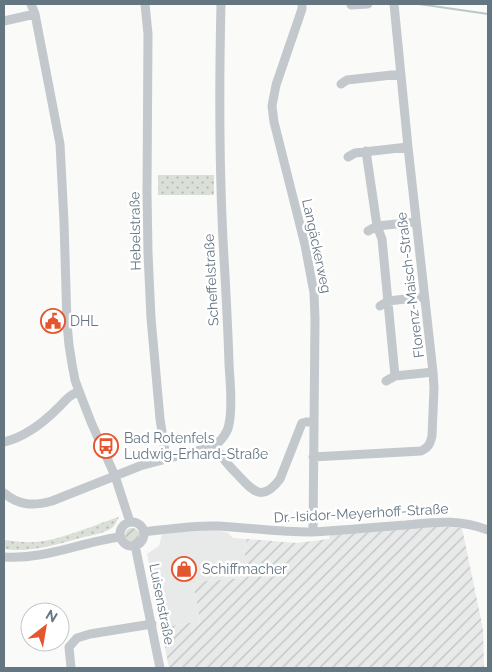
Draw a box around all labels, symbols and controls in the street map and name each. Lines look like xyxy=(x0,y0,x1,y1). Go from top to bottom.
street label: Hebelstraße xyxy=(126,191,144,271)
street label: Langäckerweg xyxy=(299,197,335,295)
street label: Florenz-Maisch-Straße xyxy=(393,211,427,359)
street label: Scheffelstraße xyxy=(201,233,221,327)
public building icon: DHL xyxy=(40,308,66,334)
place label: DHL xyxy=(70,313,99,329)
place label: Bad Rotenfels Ludwig-Erhard-Straße xyxy=(124,430,268,462)
bus stop icon: Bad Rotenfels Ludwig-Erhard-Straße xyxy=(93,433,119,459)
street label: Dr.-Isidor-Meyerhoff-Straße xyxy=(273,500,449,526)
shop icon: Schiffmacher xyxy=(171,556,197,582)
place label: Schiffmacher xyxy=(202,561,287,577)
street label: Luisenstraße xyxy=(146,562,178,646)
north arrow xyxy=(20,602,70,652)
text: N xyxy=(43,606,60,625)

